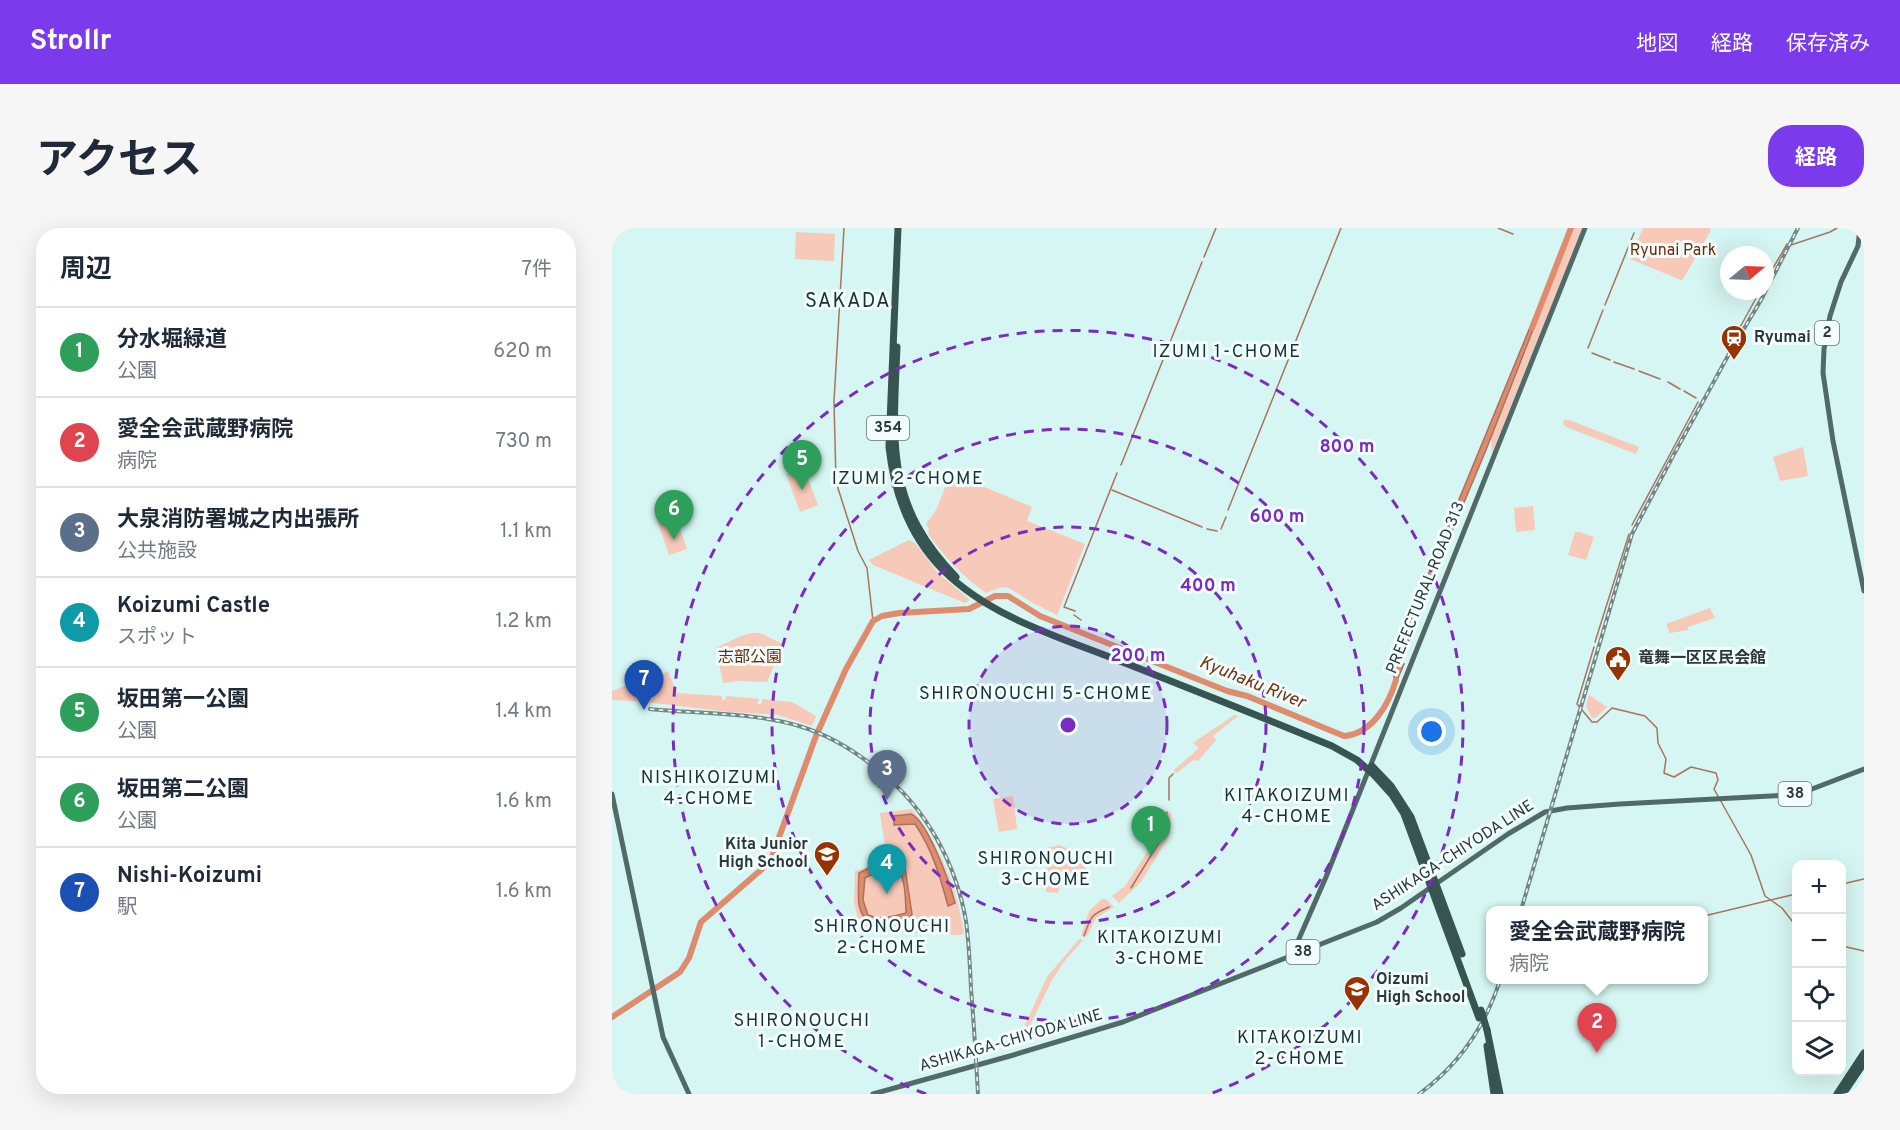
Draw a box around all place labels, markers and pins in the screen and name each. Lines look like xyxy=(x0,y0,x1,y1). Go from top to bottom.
station icon: Ryumai xyxy=(1719,323,1749,361)
place label: Ryumai xyxy=(1754,328,1811,348)
pin: 5 xyxy=(782,440,822,490)
pin: 6 xyxy=(654,490,694,540)
public building icon: 竜舞一区区民会館 xyxy=(1603,644,1633,682)
place label: 竜舞一区区民会館 xyxy=(1638,649,1766,669)
pin: 7 xyxy=(624,660,663,710)
centre of rings xyxy=(1058,715,1078,735)
pin: 3 xyxy=(868,750,906,800)
pin: 1 xyxy=(1132,806,1170,856)
place label: Kita Junior High School xyxy=(719,835,808,873)
school or university icon: Kita Junior High School xyxy=(812,839,842,877)
pin: 4 xyxy=(868,844,906,894)
place label: Oizumi High School xyxy=(1376,970,1465,1008)
school or university icon: Oizumi High School xyxy=(1342,974,1372,1012)
pin: 2 xyxy=(1578,1004,1616,1053)

